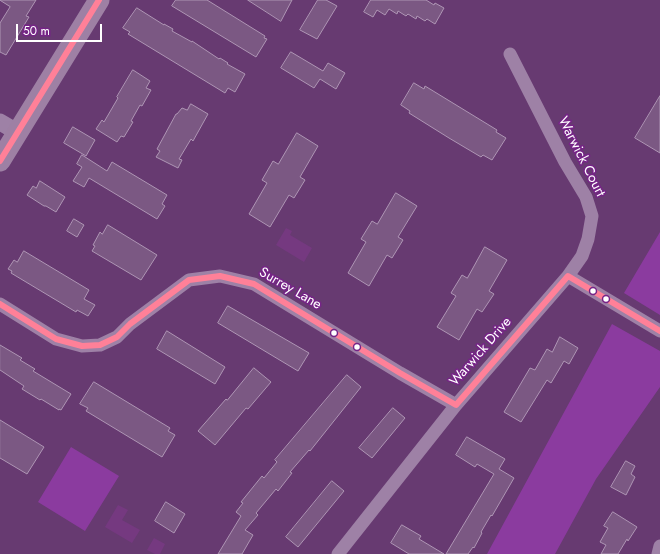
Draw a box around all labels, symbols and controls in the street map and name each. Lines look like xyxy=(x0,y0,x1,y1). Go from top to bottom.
scale bar xyxy=(18,16,104,42)
text: 50 m xyxy=(23,22,50,40)
street label: Warwick Court xyxy=(554,114,608,200)
street label: Surrey Lane xyxy=(256,264,324,314)
unlabelled marker xyxy=(588,286,598,296)
unlabelled marker xyxy=(601,294,611,304)
street label: Warwick Drive xyxy=(447,314,515,390)
unlabelled marker xyxy=(329,328,339,338)
unlabelled marker xyxy=(352,342,362,352)

